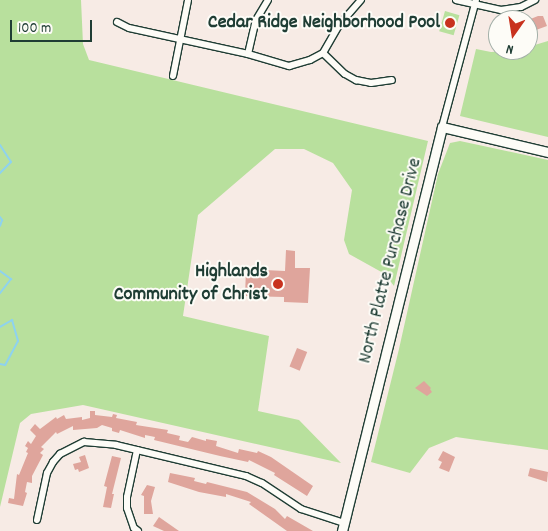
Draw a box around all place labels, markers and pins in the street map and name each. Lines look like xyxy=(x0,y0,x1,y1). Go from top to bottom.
place label: Cedar Ridge Neighborhood Pool xyxy=(208,11,440,35)
marker: Cedar Ridge Neighborhood Pool xyxy=(444,17,456,29)
place label: Highlands Community of Christ xyxy=(114,260,268,307)
marker: Highlands Community of Christ xyxy=(272,278,284,290)

